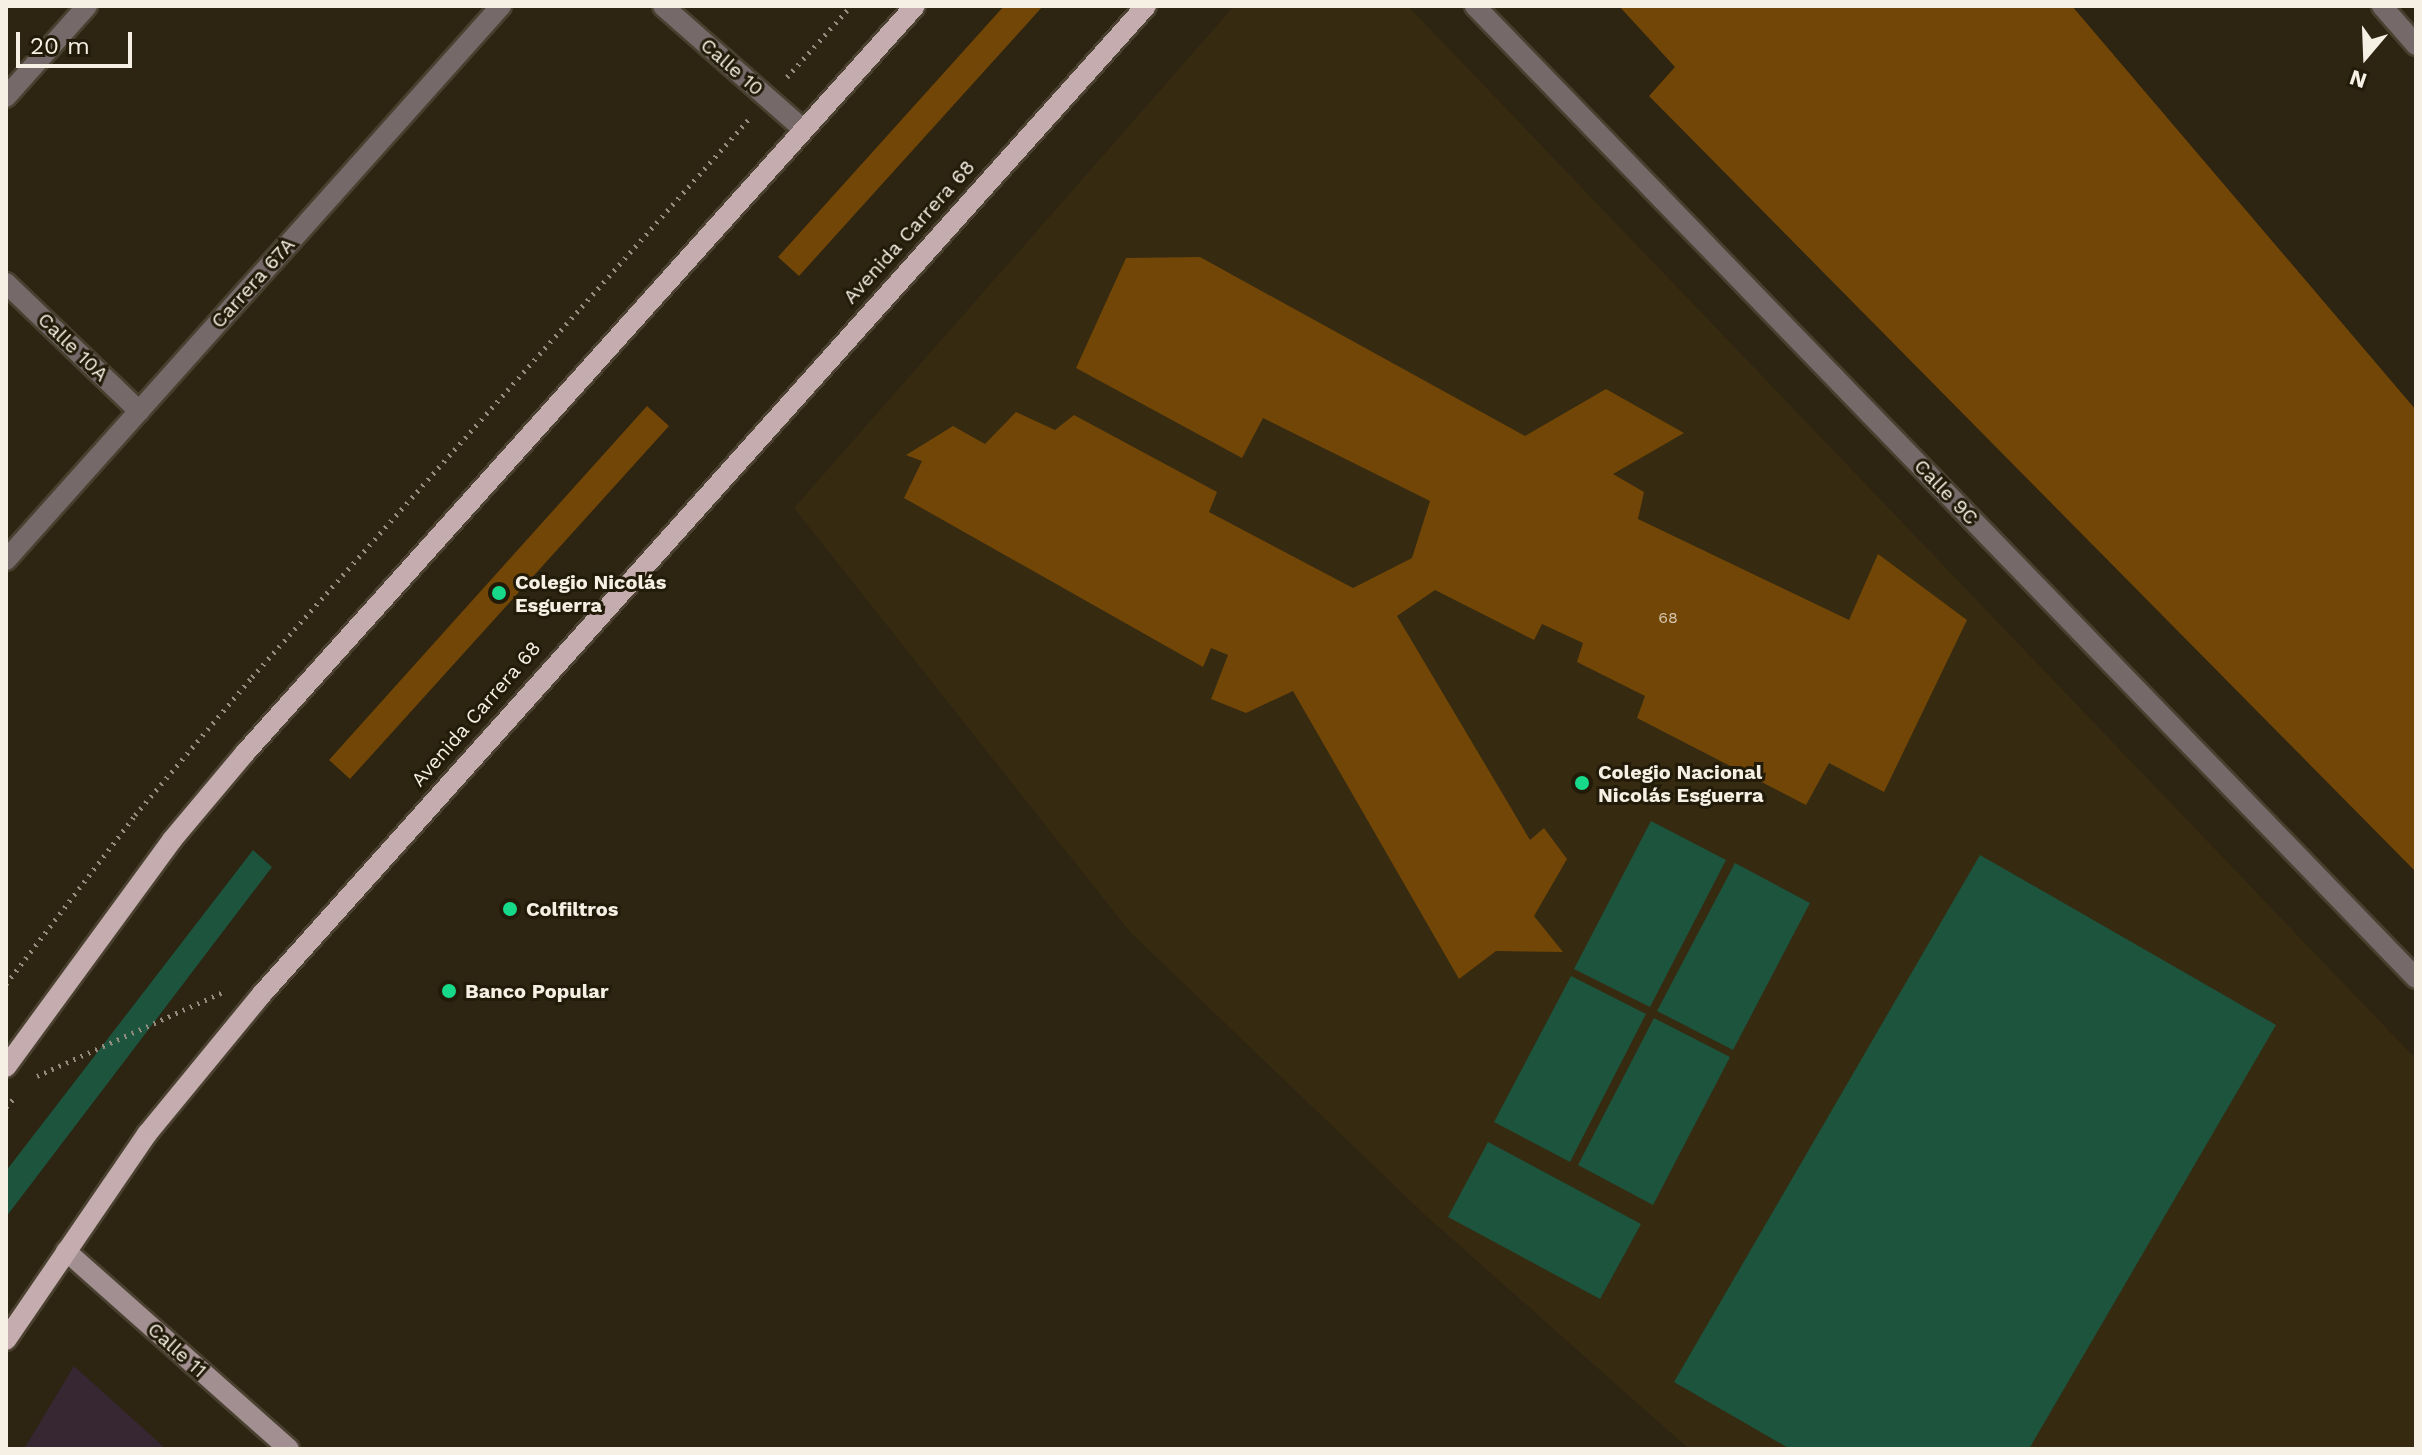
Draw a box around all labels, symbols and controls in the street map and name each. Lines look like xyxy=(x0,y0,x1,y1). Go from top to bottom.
scale bar xyxy=(20,16,136,66)
north arrow xyxy=(2326,16,2406,96)
text: 20 m xyxy=(30,32,90,60)
street label: Calle 10 xyxy=(695,33,769,101)
text: N xyxy=(2346,65,2370,94)
street label: Avenida Carrera 68 xyxy=(838,155,980,309)
street label: Carrera 67A xyxy=(206,233,300,333)
street label: Calle 10A xyxy=(33,307,113,387)
street label: Calle 9C xyxy=(1909,454,1983,530)
place label: Colegio Nicolás Esguerra xyxy=(515,570,666,617)
marker: Colegio Nicolás Esguerra xyxy=(490,584,508,602)
house number: 68 xyxy=(1658,608,1678,628)
street label: Avenida Carrera 68 xyxy=(406,636,546,792)
place label: Colegio Nacional Nicolás Esguerra xyxy=(1598,760,1764,807)
marker: Colegio Nacional Nicolás Esguerra xyxy=(1573,774,1591,792)
place label: Colfiltros xyxy=(526,897,618,921)
marker: Colfiltros xyxy=(501,900,519,918)
place label: Banco Popular xyxy=(465,979,609,1003)
marker: Banco Popular xyxy=(440,982,458,1000)
street label: Calle 11 xyxy=(142,1317,212,1383)

